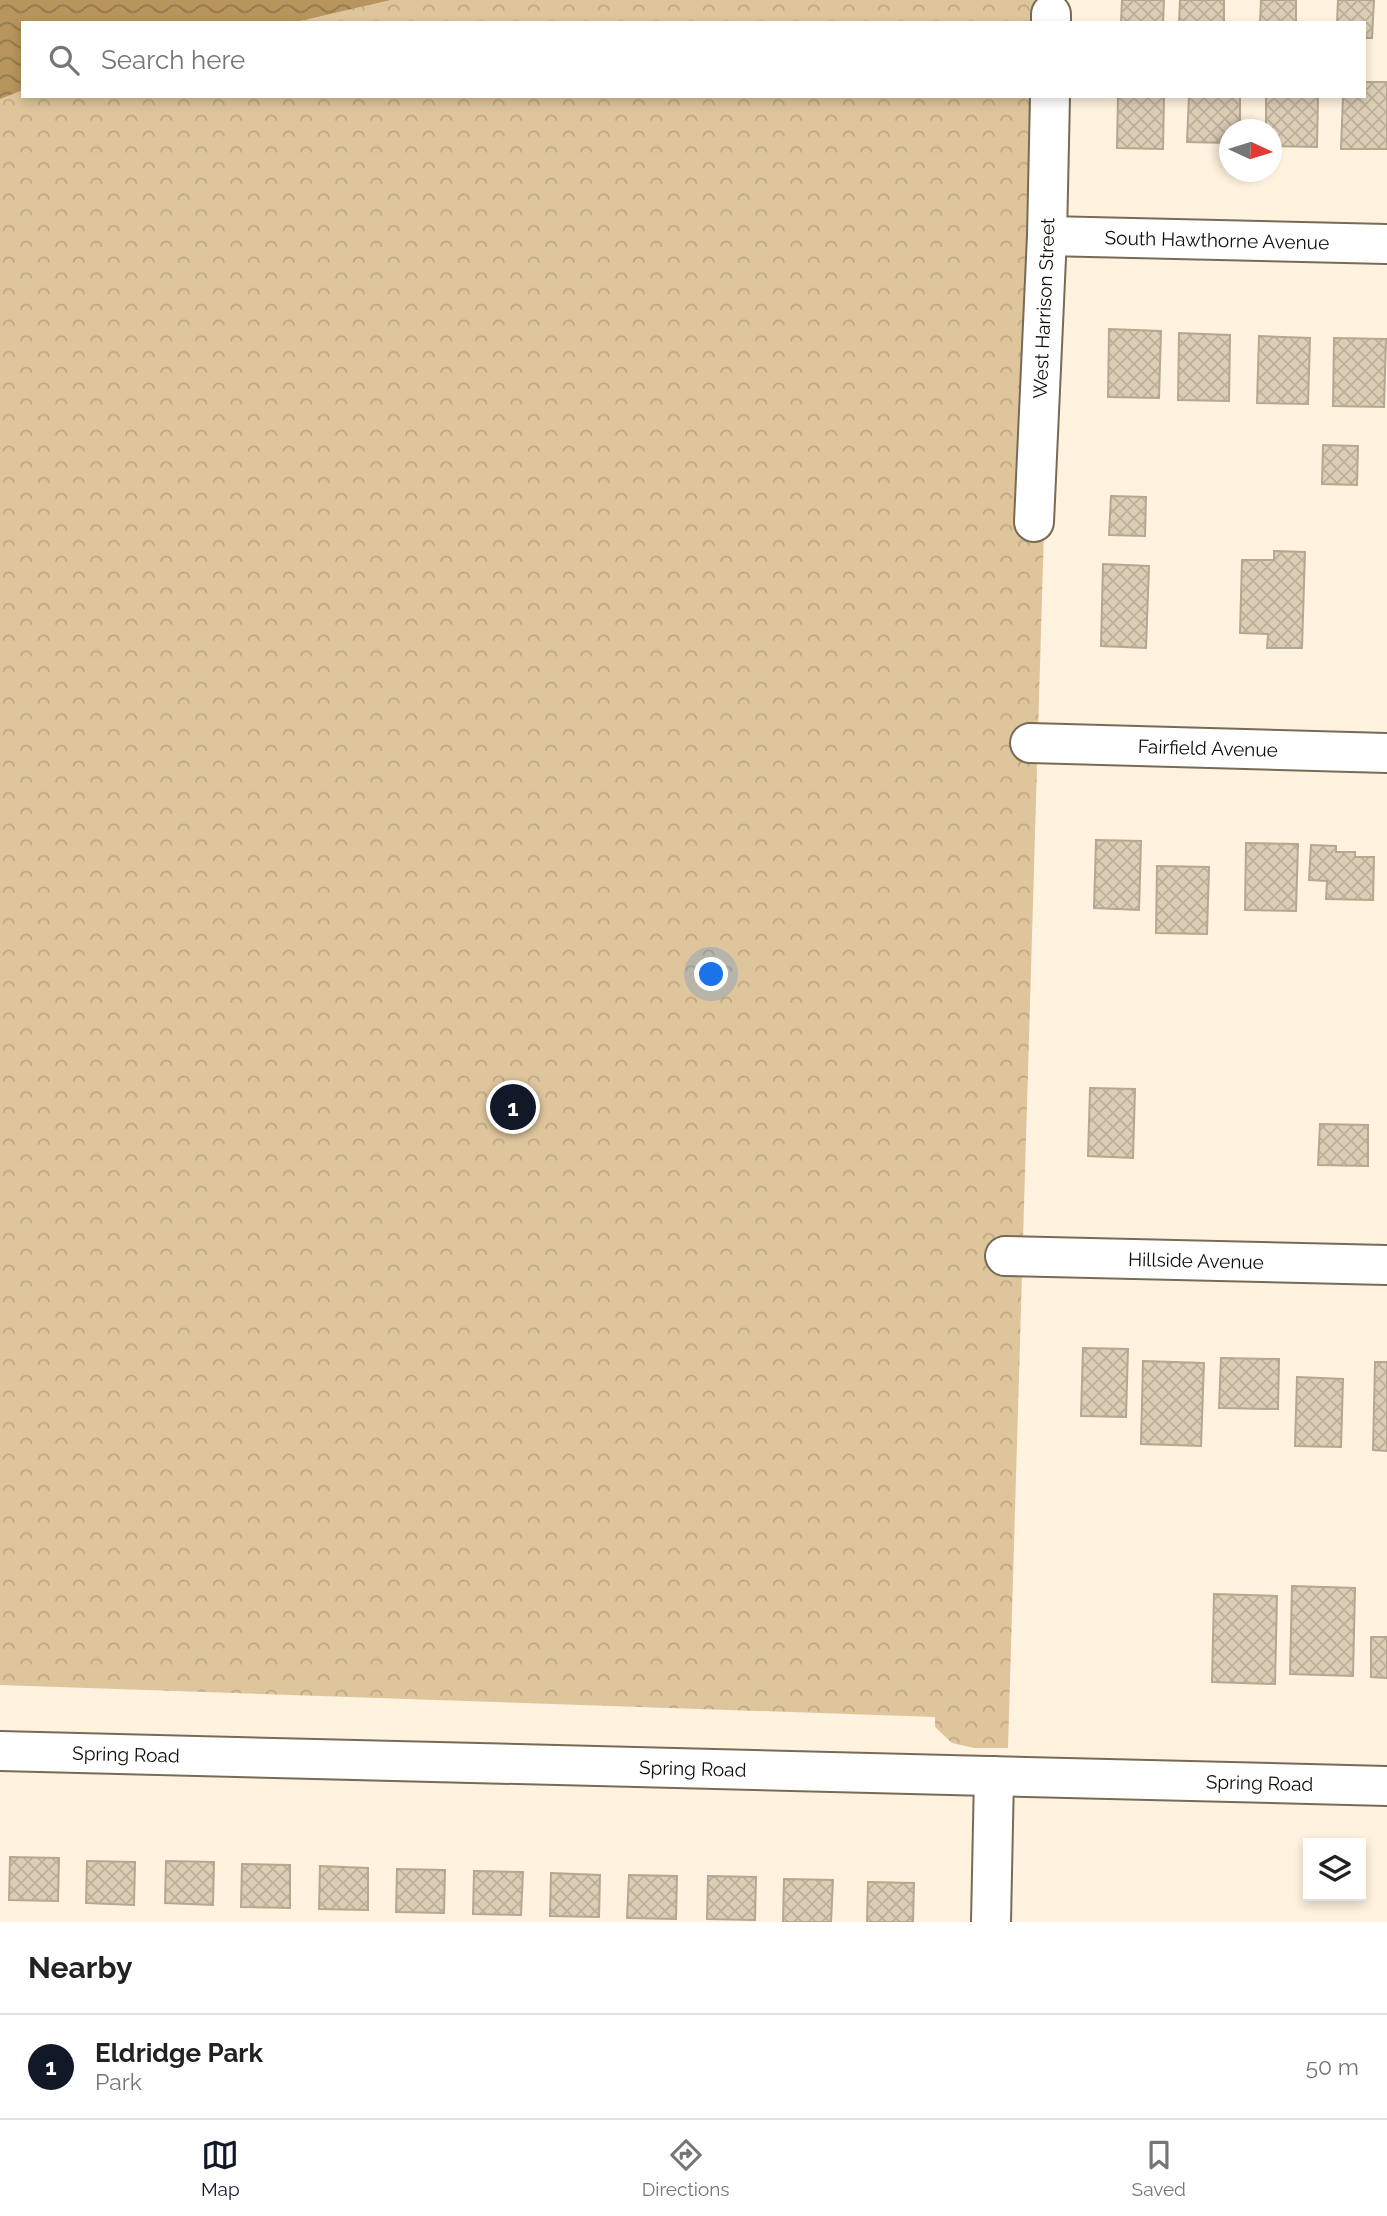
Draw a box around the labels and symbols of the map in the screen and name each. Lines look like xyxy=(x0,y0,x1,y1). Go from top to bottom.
north arrow xyxy=(1219,119,1282,182)
street label: West Harrison Street xyxy=(1029,217,1058,399)
street label: South Hawthorne Avenue xyxy=(1104,226,1329,254)
street label: Fairfield Avenue xyxy=(1138,735,1278,761)
your location xyxy=(694,957,728,991)
pin: 1 xyxy=(490,1081,536,1133)
street label: Hillside Avenue xyxy=(1128,1248,1264,1273)
street label: Spring Road xyxy=(72,1742,180,1767)
street label: Spring Road xyxy=(639,1756,747,1781)
street label: Spring Road xyxy=(1206,1770,1314,1795)

